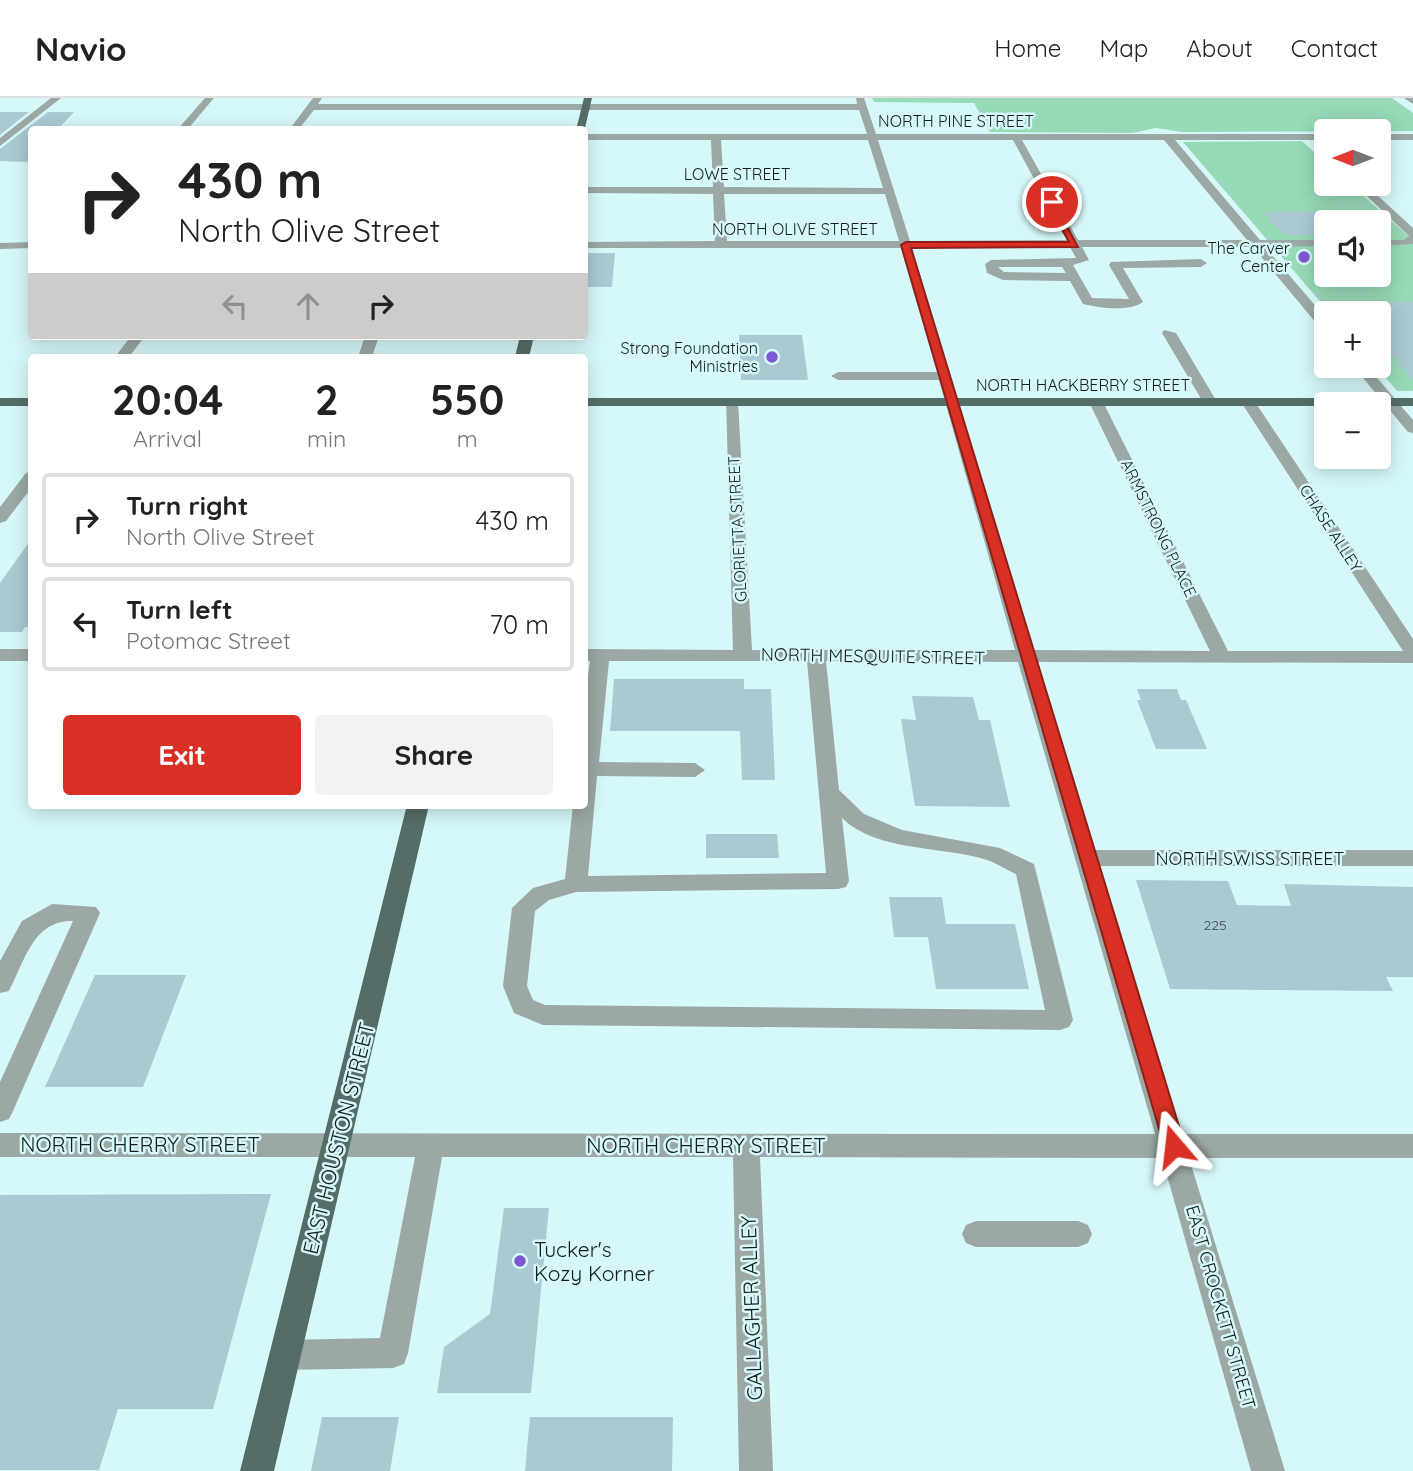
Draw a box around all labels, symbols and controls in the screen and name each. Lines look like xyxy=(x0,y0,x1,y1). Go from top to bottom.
text: Navio xyxy=(35,28,127,69)
text: Home xyxy=(994,33,1061,63)
text: Map xyxy=(1099,33,1148,63)
text: About xyxy=(1186,33,1253,63)
text: Contact xyxy=(1291,33,1378,63)
street label: NORTH PINE STREET xyxy=(878,111,1034,131)
north arrow xyxy=(1314,119,1391,196)
map controls xyxy=(1314,119,1391,469)
text: 430 m xyxy=(178,149,322,210)
icon: right xyxy=(63,154,154,245)
street label: LOWE STREET xyxy=(684,164,791,184)
pin xyxy=(1022,172,1082,232)
icon: arrive xyxy=(1033,183,1071,221)
text: North Olive Street xyxy=(178,210,440,250)
button: sound xyxy=(1314,210,1391,287)
street label: NORTH OLIVE STREET xyxy=(712,219,878,239)
place label: The Carver Center xyxy=(1207,238,1290,276)
marker: The Carver Center xyxy=(1296,249,1312,265)
icon: left xyxy=(216,287,254,325)
icon: ahead xyxy=(289,287,327,325)
icon: right xyxy=(362,287,400,325)
button: + xyxy=(1314,301,1391,378)
place label: Strong Foundation Ministries xyxy=(621,338,758,376)
marker: Strong Foundation Ministries xyxy=(764,349,780,365)
text: 20:04 xyxy=(112,373,223,426)
text: 2 xyxy=(315,373,339,426)
text: 550 xyxy=(430,373,504,426)
street label: NORTH HACKBERRY STREET xyxy=(976,375,1190,395)
button: − xyxy=(1314,392,1391,469)
text: Arrival xyxy=(133,424,202,453)
text: min xyxy=(307,424,346,453)
text: m xyxy=(457,424,478,453)
street label: GLORIETTA STREET xyxy=(723,455,751,603)
street label: ARMSTRONG PLACE xyxy=(1117,456,1201,600)
street label: CHASE ALLEY xyxy=(1295,481,1367,575)
text: Turn right xyxy=(126,489,248,522)
icon: right xyxy=(67,501,105,539)
text: 430 m xyxy=(475,504,549,537)
text: North Olive Street xyxy=(126,522,315,551)
text: Turn left xyxy=(126,593,233,626)
icon: left xyxy=(67,605,105,643)
text: 70 m xyxy=(489,608,549,641)
text: Potomac Street xyxy=(126,626,291,655)
street label: NORTH MESQUITE STREET xyxy=(761,643,985,669)
button: Exit xyxy=(63,715,301,795)
button: Share xyxy=(315,715,553,795)
street label: NORTH SWISS STREET xyxy=(1156,847,1345,870)
house number: 225 xyxy=(1203,916,1227,934)
street label: EAST HOUSTON STREET xyxy=(297,1019,379,1257)
position arrow xyxy=(1137,1109,1211,1183)
street label: NORTH CHERRY STREET xyxy=(20,1131,260,1157)
street label: NORTH CHERRY STREET xyxy=(586,1132,826,1158)
street label: EAST CROCKETT STREET xyxy=(1181,1202,1261,1412)
street label: GALLAGHER ALLEY xyxy=(735,1215,767,1401)
place label: Tucker's Kozy Korner xyxy=(534,1236,655,1286)
marker: Tucker's Kozy Korner xyxy=(512,1253,528,1269)

